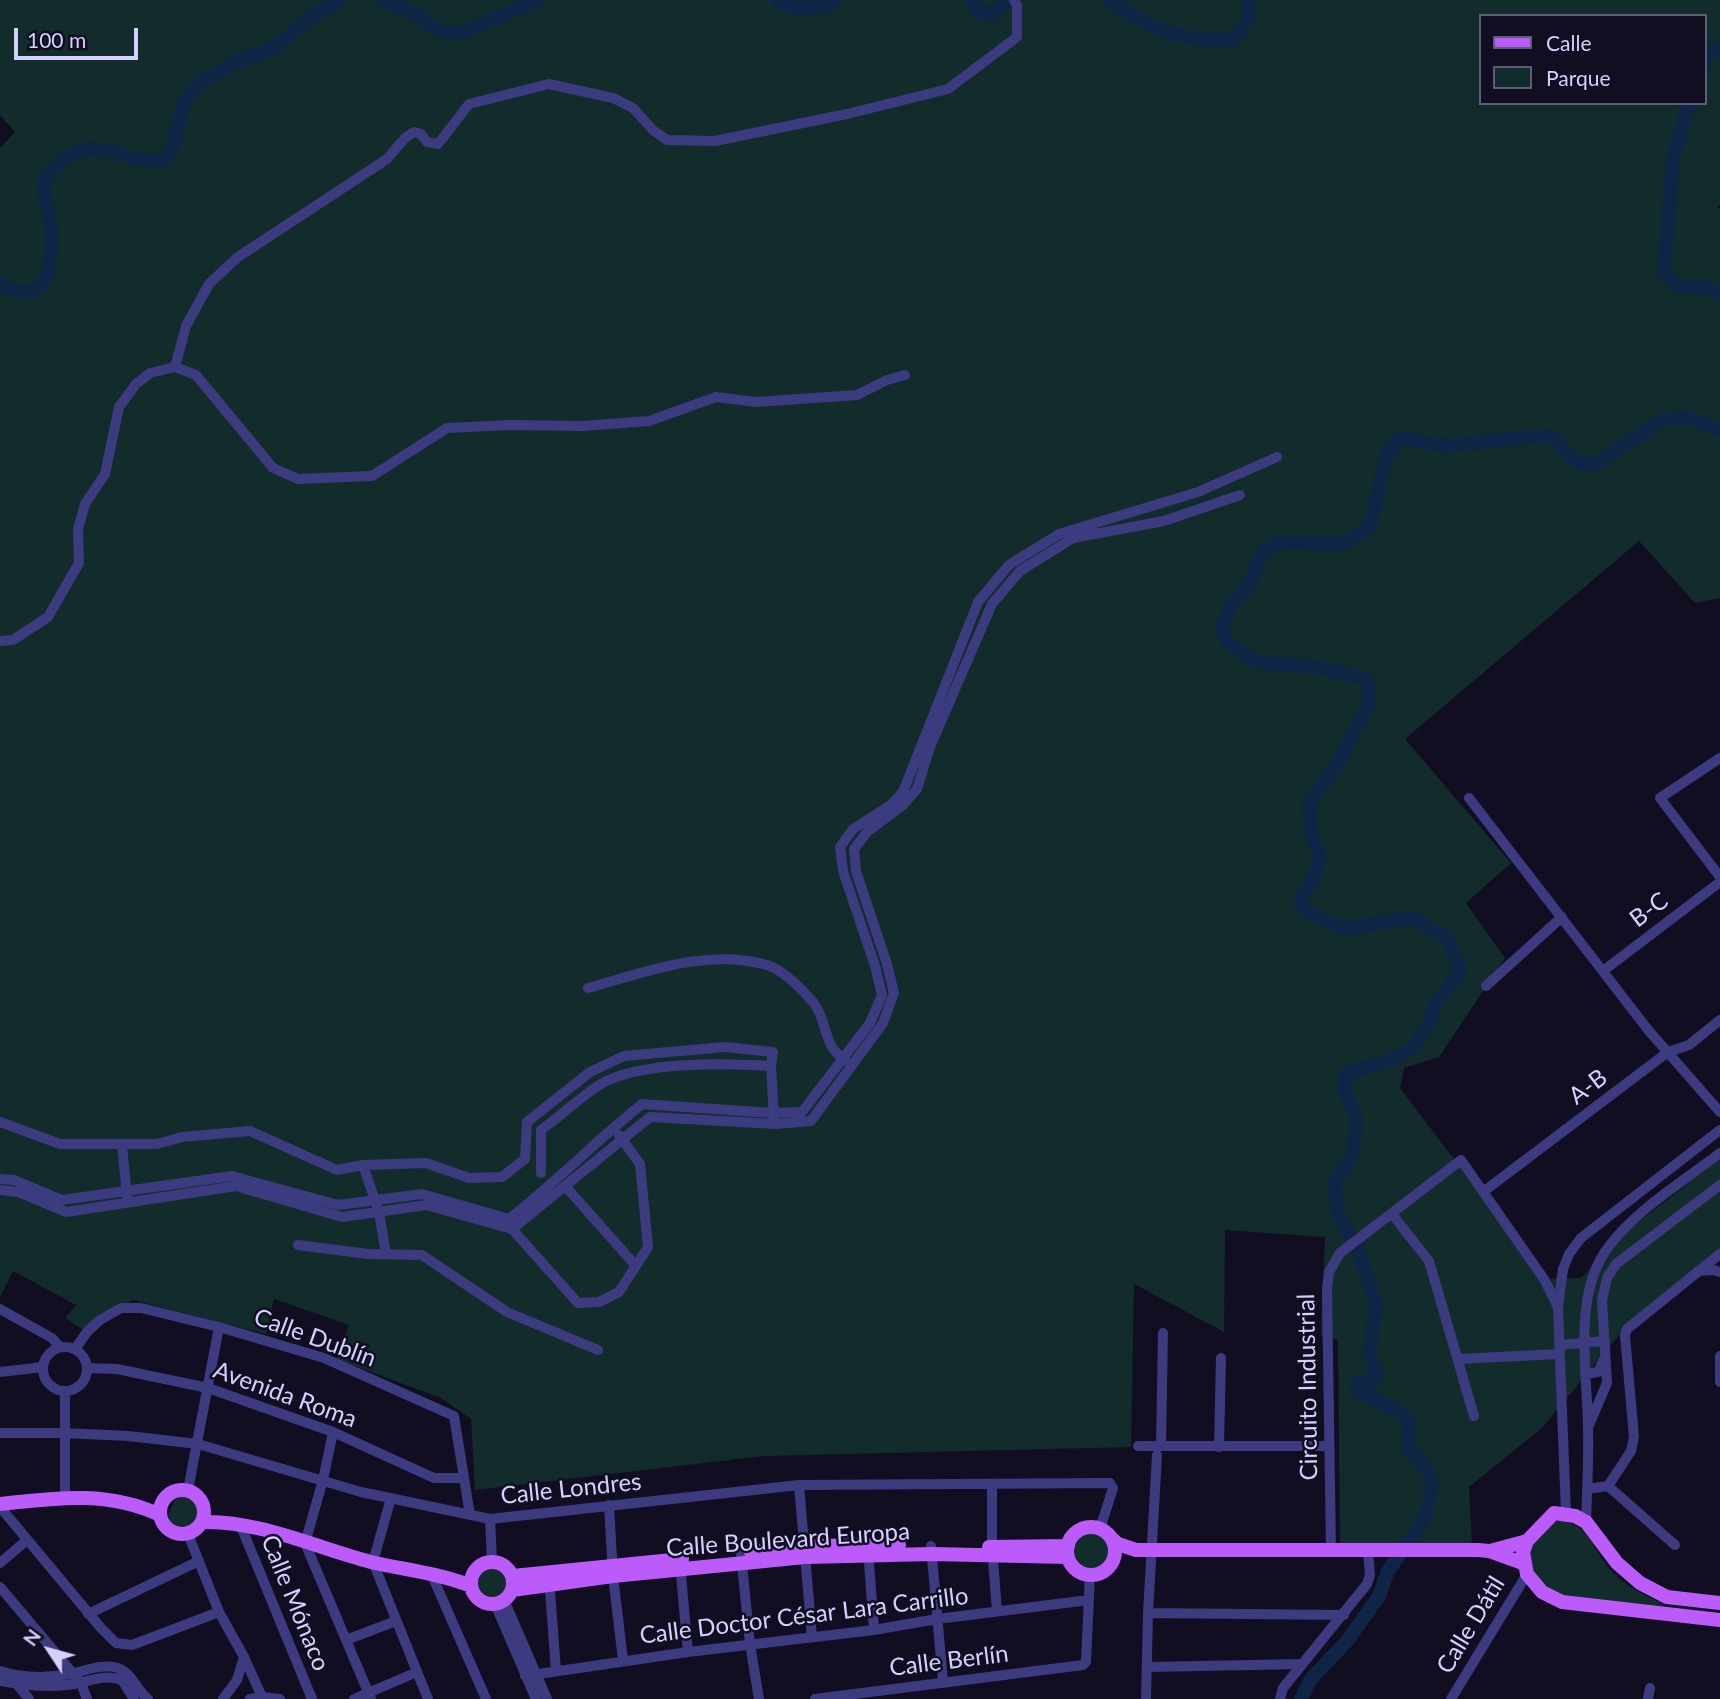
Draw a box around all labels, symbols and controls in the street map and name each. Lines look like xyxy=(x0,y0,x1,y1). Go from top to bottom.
scale bar xyxy=(18,14,142,58)
legend xyxy=(1478,14,1706,105)
text: 100 m xyxy=(27,27,86,52)
text: Calle xyxy=(1546,30,1591,55)
text: Parque xyxy=(1546,65,1611,90)
street label: B-C xyxy=(1624,886,1674,934)
street label: A-B xyxy=(1563,1063,1613,1111)
street label: Circuito Industrial xyxy=(1292,1293,1324,1481)
street label: Calle Dublín xyxy=(250,1303,380,1373)
street label: Avenida Roma xyxy=(210,1356,360,1434)
street label: Calle Londres xyxy=(499,1467,643,1511)
street label: Calle Boulevard Europa xyxy=(665,1517,911,1563)
street label: Calle Mónaco xyxy=(255,1531,335,1675)
street label: Calle Dátil xyxy=(1431,1571,1511,1679)
street label: Calle Doctor César Lara Carrillo xyxy=(638,1582,970,1650)
north arrow xyxy=(14,1615,84,1685)
text: N xyxy=(18,1625,45,1650)
street label: Calle Berlín xyxy=(888,1639,1010,1683)

